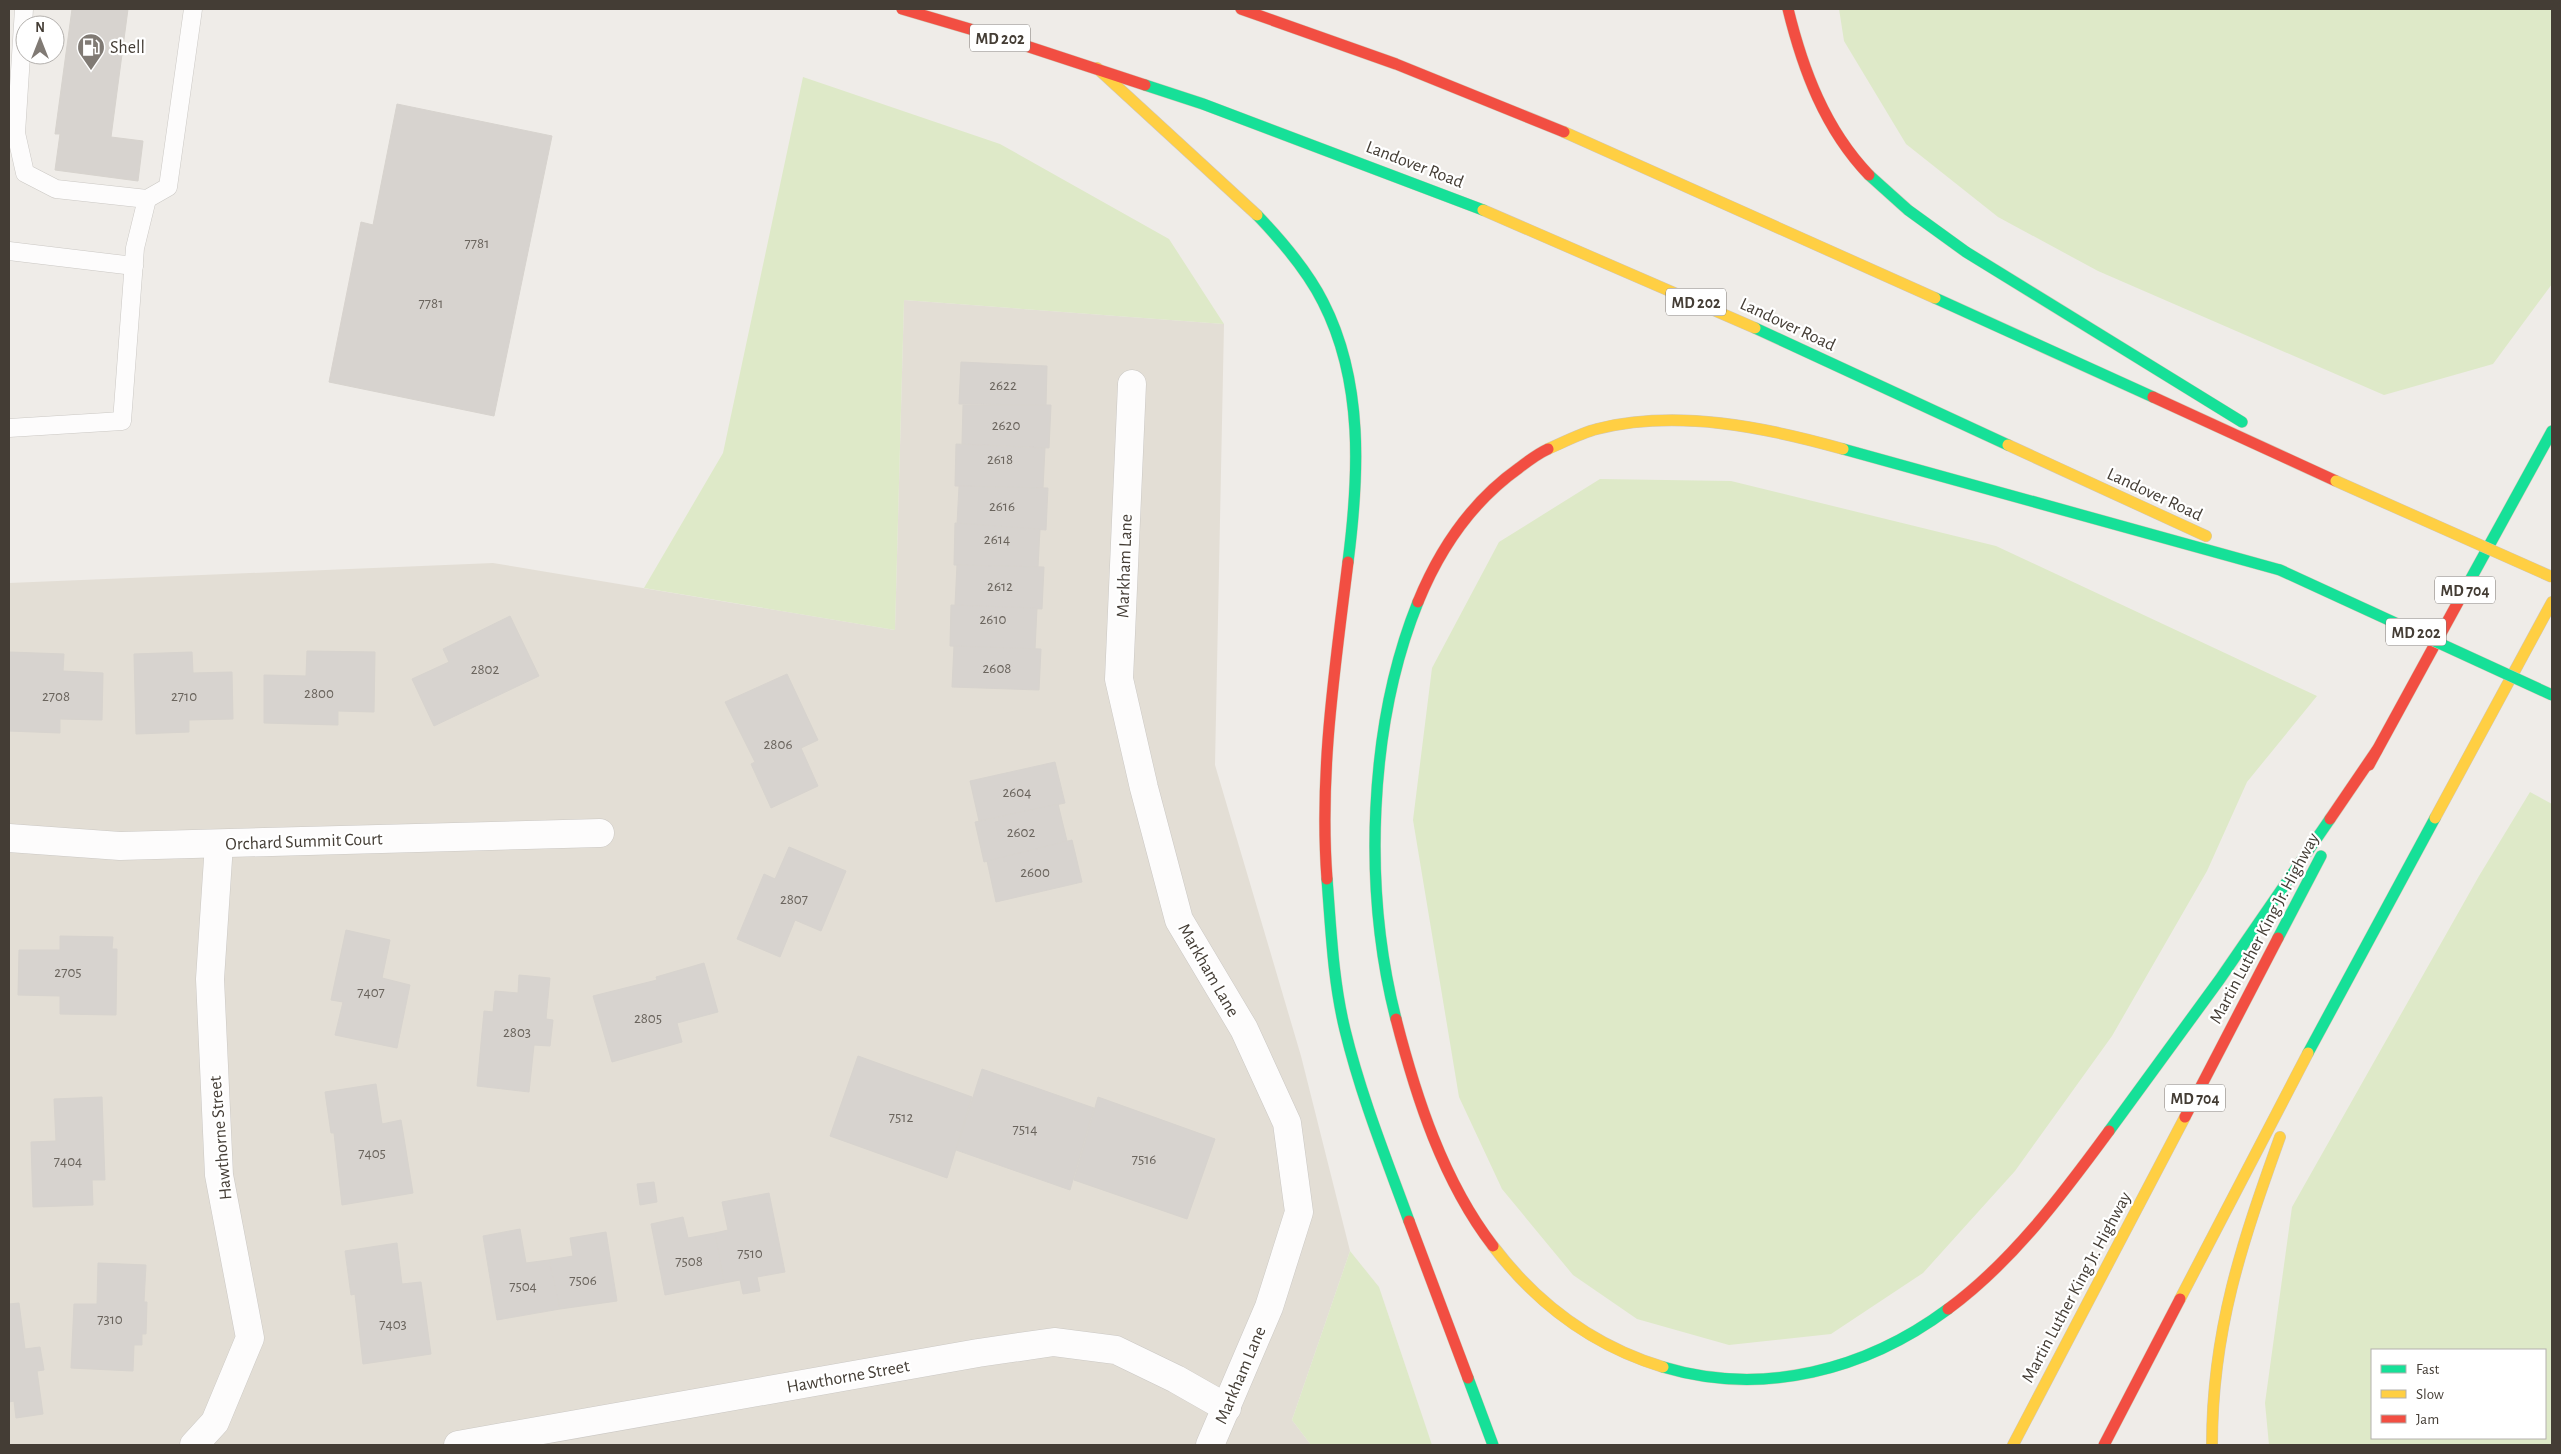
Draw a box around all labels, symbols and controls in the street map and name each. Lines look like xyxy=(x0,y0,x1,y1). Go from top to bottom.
north arrow xyxy=(15,15,65,65)
text: N xyxy=(35,21,45,35)
road number: MD 202 xyxy=(970,24,1030,52)
fuel station icon: Shell xyxy=(76,32,106,71)
place label: Shell xyxy=(110,39,145,57)
street label: Landover Road xyxy=(1363,138,1466,192)
house number: 7781 xyxy=(465,236,489,251)
road number: MD 202 xyxy=(1666,288,1726,316)
street label: Landover Road xyxy=(1737,295,1838,355)
house number: 7781 xyxy=(419,296,443,311)
house number: 2622 xyxy=(989,378,1017,393)
house number: 2620 xyxy=(992,418,1020,433)
house number: 2618 xyxy=(987,452,1013,467)
street label: Landover Road xyxy=(2104,465,2205,525)
house number: 2616 xyxy=(989,499,1015,514)
street label: Markham Lane xyxy=(1114,514,1136,618)
house number: 2614 xyxy=(984,532,1010,547)
road number: MD 704 xyxy=(2435,576,2495,604)
house number: 2612 xyxy=(987,579,1013,594)
house number: 2610 xyxy=(980,612,1007,627)
road number: MD 202 xyxy=(2386,618,2446,646)
house number: 2608 xyxy=(983,661,1011,676)
house number: 2802 xyxy=(471,662,500,677)
house number: 2800 xyxy=(304,686,334,701)
house number: 2708 xyxy=(42,689,70,704)
house number: 2710 xyxy=(171,689,197,704)
house number: 2806 xyxy=(764,737,792,752)
house number: 2604 xyxy=(1002,785,1032,800)
house number: 2602 xyxy=(1007,825,1035,840)
street label: Orchard Summit Court xyxy=(225,830,383,854)
street label: Martin Luther King Jr. Highway xyxy=(2207,830,2323,1027)
house number: 2600 xyxy=(1020,865,1050,880)
house number: 2807 xyxy=(780,892,808,907)
street label: Markham Lane xyxy=(1174,921,1242,1020)
house number: 2705 xyxy=(54,965,82,980)
house number: 7407 xyxy=(357,985,385,1000)
house number: 2805 xyxy=(634,1011,662,1026)
house number: 2803 xyxy=(503,1025,531,1040)
street label: Hawthorne Street xyxy=(207,1075,235,1201)
road number: MD 704 xyxy=(2165,1084,2225,1112)
house number: 7512 xyxy=(889,1110,913,1125)
house number: 7514 xyxy=(1013,1122,1037,1137)
house number: 7405 xyxy=(358,1146,386,1161)
house number: 7516 xyxy=(1132,1152,1156,1167)
house number: 7404 xyxy=(54,1154,82,1169)
street label: Martin Luther King Jr. Highway xyxy=(2019,1189,2135,1386)
house number: 7510 xyxy=(737,1246,763,1261)
house number: 7508 xyxy=(675,1254,703,1269)
house number: 7506 xyxy=(569,1273,597,1288)
house number: 7504 xyxy=(509,1279,537,1294)
house number: 7310 xyxy=(97,1312,123,1327)
house number: 7403 xyxy=(379,1317,407,1332)
street label: Markham Lane xyxy=(1212,1324,1270,1427)
legend xyxy=(2371,1349,2546,1439)
street label: Hawthorne Street xyxy=(785,1357,911,1397)
text: Fast xyxy=(2416,1362,2440,1377)
text: Slow xyxy=(2416,1387,2444,1402)
text: Jam xyxy=(2416,1412,2439,1427)

